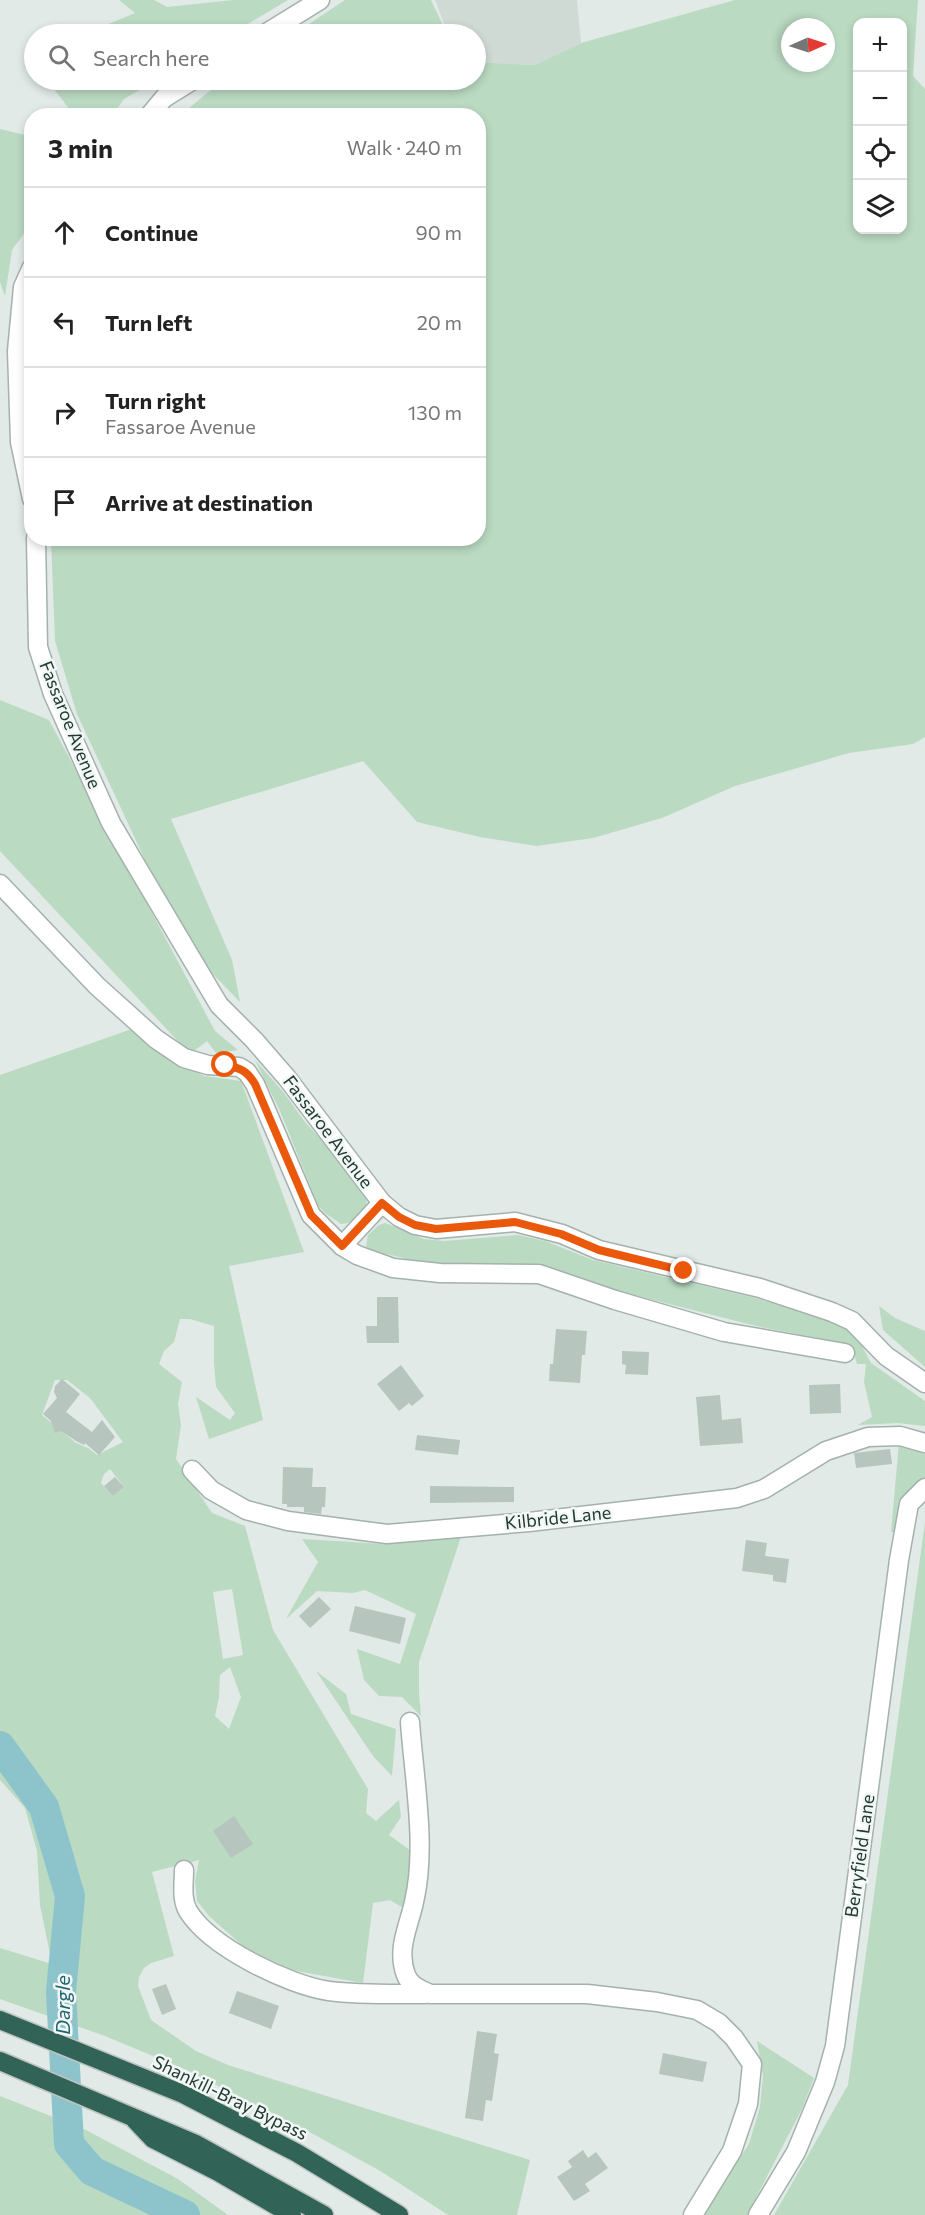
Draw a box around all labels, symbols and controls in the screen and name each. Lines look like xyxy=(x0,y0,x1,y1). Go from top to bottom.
north arrow xyxy=(781,18,835,72)
map controls xyxy=(853,18,907,234)
button: + xyxy=(853,18,907,72)
search box xyxy=(24,24,486,90)
icon: search xyxy=(45,41,78,74)
text: Search here xyxy=(93,44,209,71)
button: − xyxy=(853,72,907,126)
button: locate xyxy=(853,126,907,180)
text: 3 min xyxy=(48,132,113,163)
text: Walk · 240 m xyxy=(347,135,462,159)
button: layers xyxy=(853,180,907,234)
icon: ahead xyxy=(48,216,81,249)
text: Continue xyxy=(105,219,198,246)
text: 90 m xyxy=(416,220,462,244)
icon: left xyxy=(48,306,81,339)
text: Turn left xyxy=(105,309,192,336)
text: 20 m xyxy=(417,310,462,334)
text: Turn right xyxy=(105,387,206,414)
icon: right xyxy=(48,396,81,429)
text: 130 m xyxy=(408,400,462,424)
text: Fassaroe Avenue xyxy=(105,414,256,438)
icon: arrive xyxy=(48,486,81,519)
text: Arrive at destination xyxy=(105,489,313,516)
street label: Fassaroe Avenue xyxy=(35,658,107,792)
route start xyxy=(211,1051,237,1077)
street label: Fassaroe Avenue xyxy=(279,1071,378,1192)
route end xyxy=(670,1257,696,1283)
street label: Kilbride Lane xyxy=(504,1500,612,1534)
street label: Berryfield Lane xyxy=(839,1793,879,1919)
water label: Dargle xyxy=(50,1975,74,2035)
street label: Shankill-Bray Bypass xyxy=(149,2050,311,2144)

